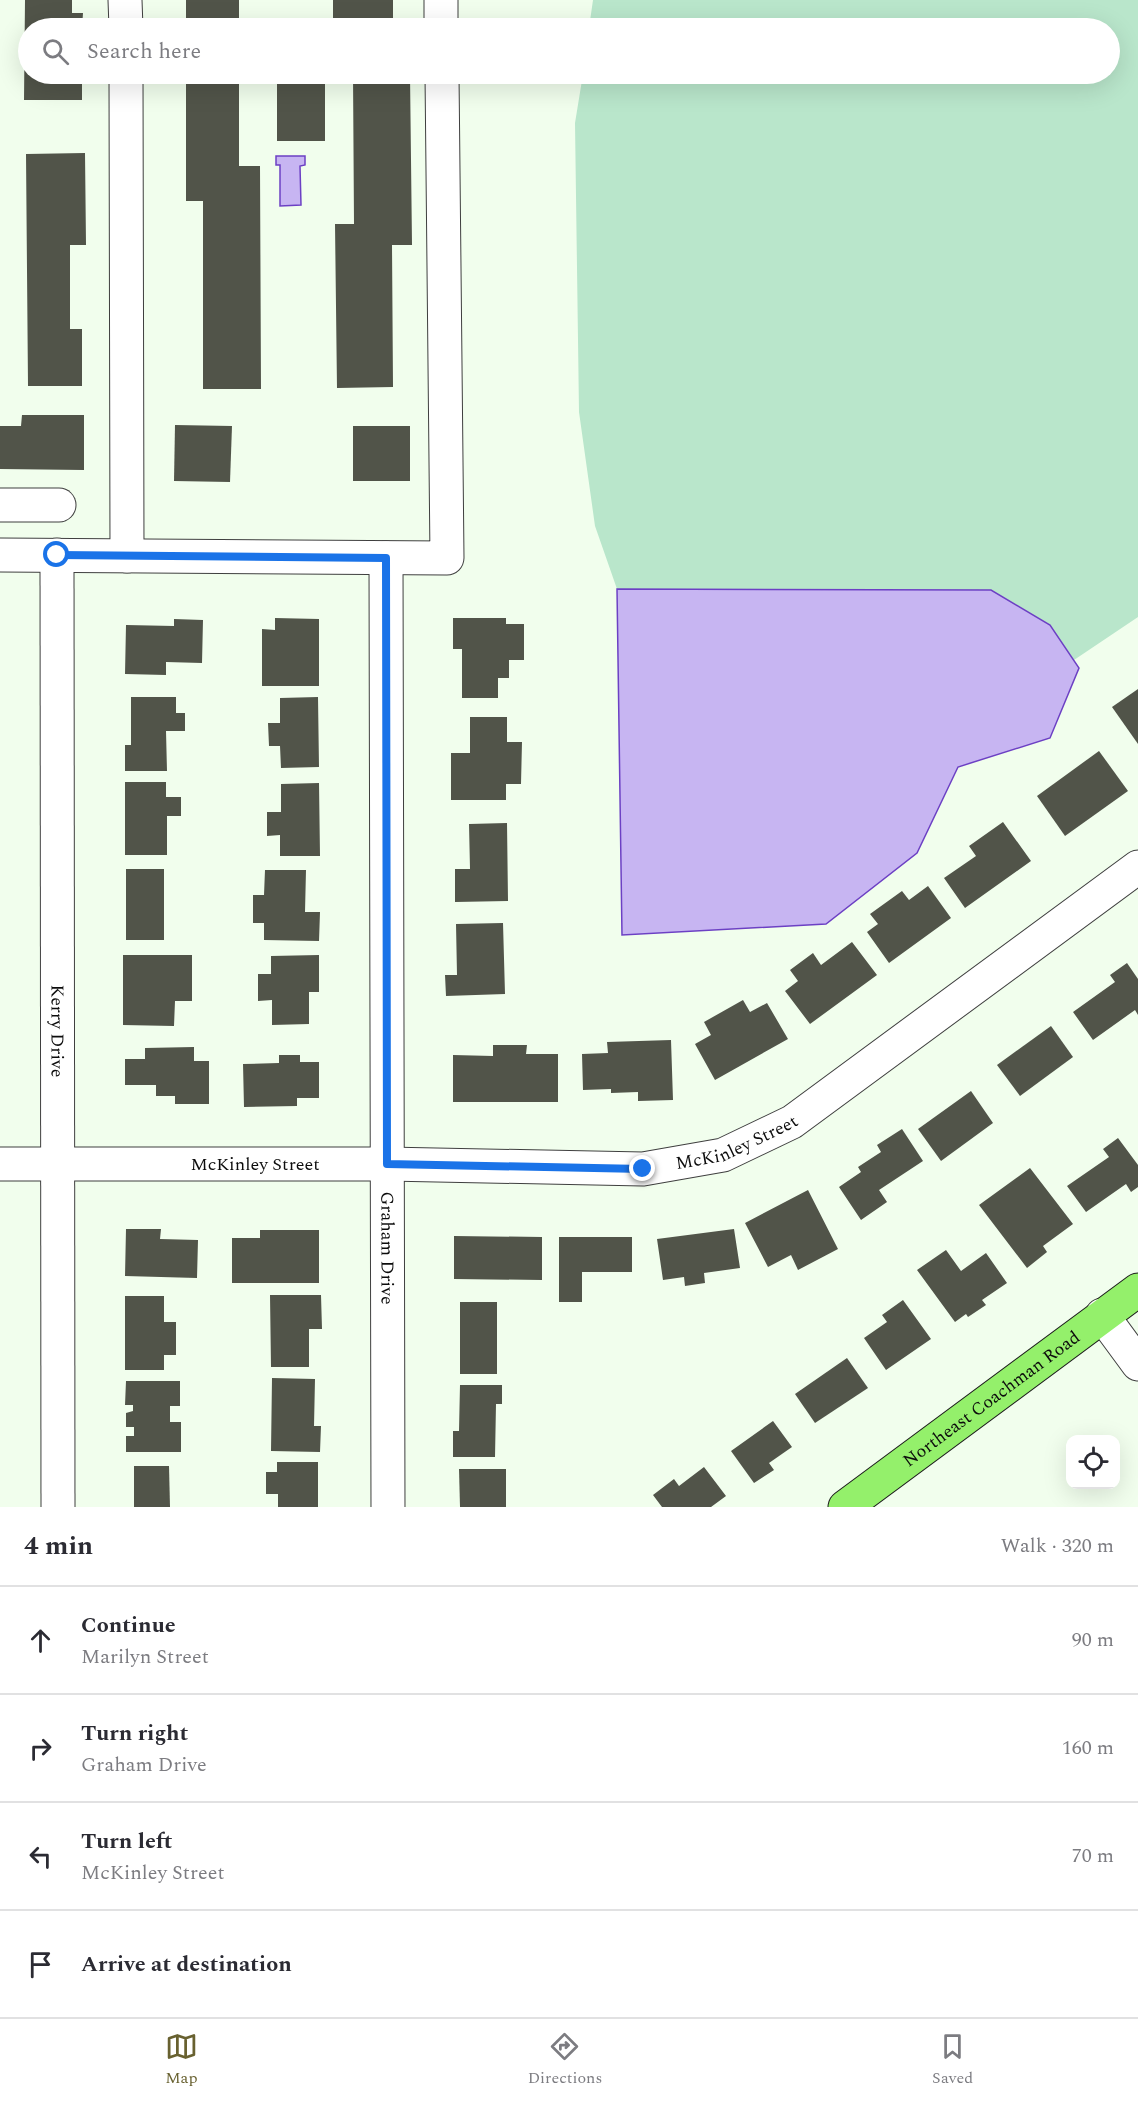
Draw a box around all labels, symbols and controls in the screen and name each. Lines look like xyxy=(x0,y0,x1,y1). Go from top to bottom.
search box xyxy=(18,18,1120,84)
icon: search xyxy=(39,35,72,68)
text: Search here xyxy=(87,35,201,68)
route start xyxy=(43,541,69,567)
street label: Kerry Drive xyxy=(44,985,71,1077)
street label: McKinley Street xyxy=(674,1108,804,1177)
street label: McKinley Street xyxy=(190,1151,320,1178)
route end xyxy=(629,1155,655,1181)
street label: Graham Drive xyxy=(374,1191,401,1305)
street label: Northeast Coachman Road xyxy=(897,1324,1086,1473)
map controls xyxy=(1066,1435,1120,1489)
button: locate xyxy=(1066,1435,1120,1489)
text: 4 min xyxy=(24,1526,93,1566)
text: Walk · 320 m xyxy=(1001,1531,1114,1561)
text: Continue xyxy=(81,1609,176,1642)
icon: ahead xyxy=(24,1624,57,1657)
text: 90 m xyxy=(1072,1625,1114,1655)
text: Marilyn Street xyxy=(81,1642,209,1672)
text: Turn right xyxy=(81,1717,188,1750)
icon: right xyxy=(24,1732,57,1765)
text: 160 m xyxy=(1062,1733,1114,1763)
text: Graham Drive xyxy=(81,1750,207,1780)
text: Turn left xyxy=(81,1825,173,1858)
icon: left xyxy=(24,1840,57,1873)
text: 70 m xyxy=(1072,1841,1114,1871)
text: McKinley Street xyxy=(81,1858,224,1888)
icon: arrive xyxy=(24,1948,57,1981)
text: Arrive at destination xyxy=(81,1948,292,1981)
tab: Map xyxy=(165,2030,198,2090)
tab: Directions xyxy=(528,2030,602,2090)
tab: Saved xyxy=(932,2030,973,2090)

